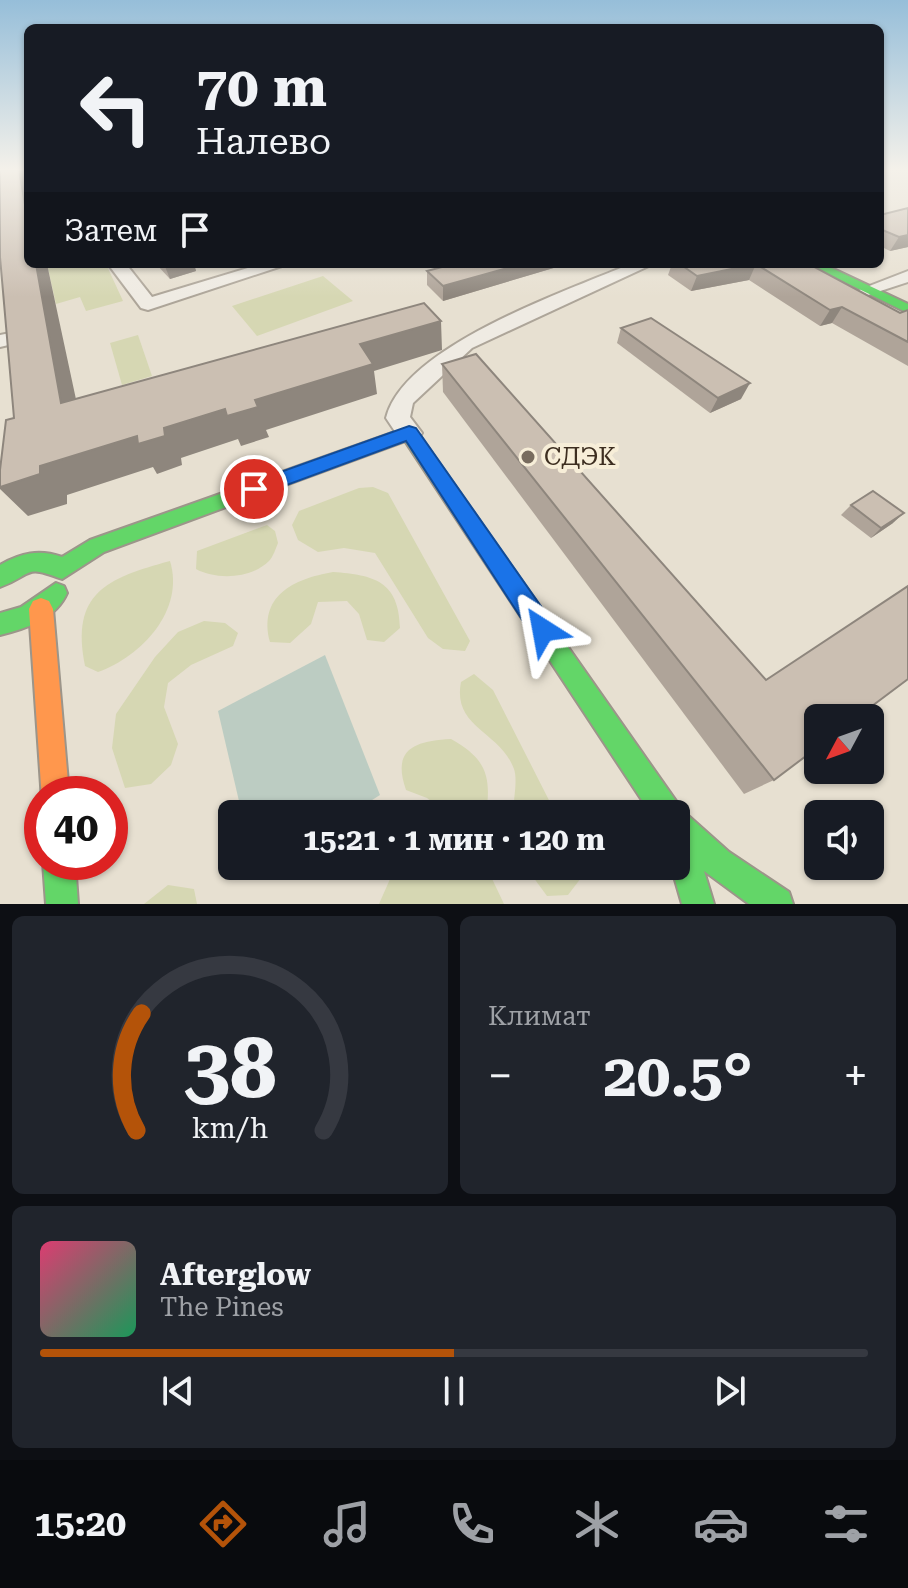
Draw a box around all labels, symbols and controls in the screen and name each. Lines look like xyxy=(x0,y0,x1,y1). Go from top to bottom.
text: 70 m xyxy=(196,54,327,120)
icon: left xyxy=(64,56,168,160)
text: Налево xyxy=(196,121,331,163)
icon: arrive xyxy=(173,208,217,252)
text: Затем xyxy=(64,213,157,248)
place label: СДЭК xyxy=(544,443,616,471)
marker: СДЭК xyxy=(519,448,537,466)
pin xyxy=(220,455,288,523)
icon: arrive xyxy=(232,467,276,511)
position arrow xyxy=(501,588,585,672)
north arrow xyxy=(804,704,884,784)
map controls xyxy=(804,704,884,880)
speed limit sign: 40 xyxy=(24,776,128,880)
button: sound xyxy=(804,800,884,880)
text: 15:21 · 1 мин · 120 m xyxy=(303,822,605,857)
text: Климат xyxy=(488,1001,591,1031)
text: 38 xyxy=(183,1020,277,1117)
text: 20.5° xyxy=(603,1040,753,1111)
text: − xyxy=(488,1050,513,1102)
text: + xyxy=(843,1050,868,1102)
text: km/h xyxy=(192,1111,268,1145)
text: Afterglow xyxy=(160,1257,311,1292)
text: The Pines xyxy=(160,1292,284,1322)
icon: previous xyxy=(156,1369,200,1413)
icon: pause xyxy=(432,1369,476,1413)
icon: next xyxy=(708,1369,752,1413)
icon: directions xyxy=(195,1496,251,1552)
icon: music xyxy=(319,1496,375,1552)
icon: phone xyxy=(444,1496,500,1552)
icon: climate xyxy=(569,1496,625,1552)
icon: car xyxy=(693,1496,749,1552)
icon: filters xyxy=(818,1496,874,1552)
text: 15:20 xyxy=(34,1503,126,1545)

